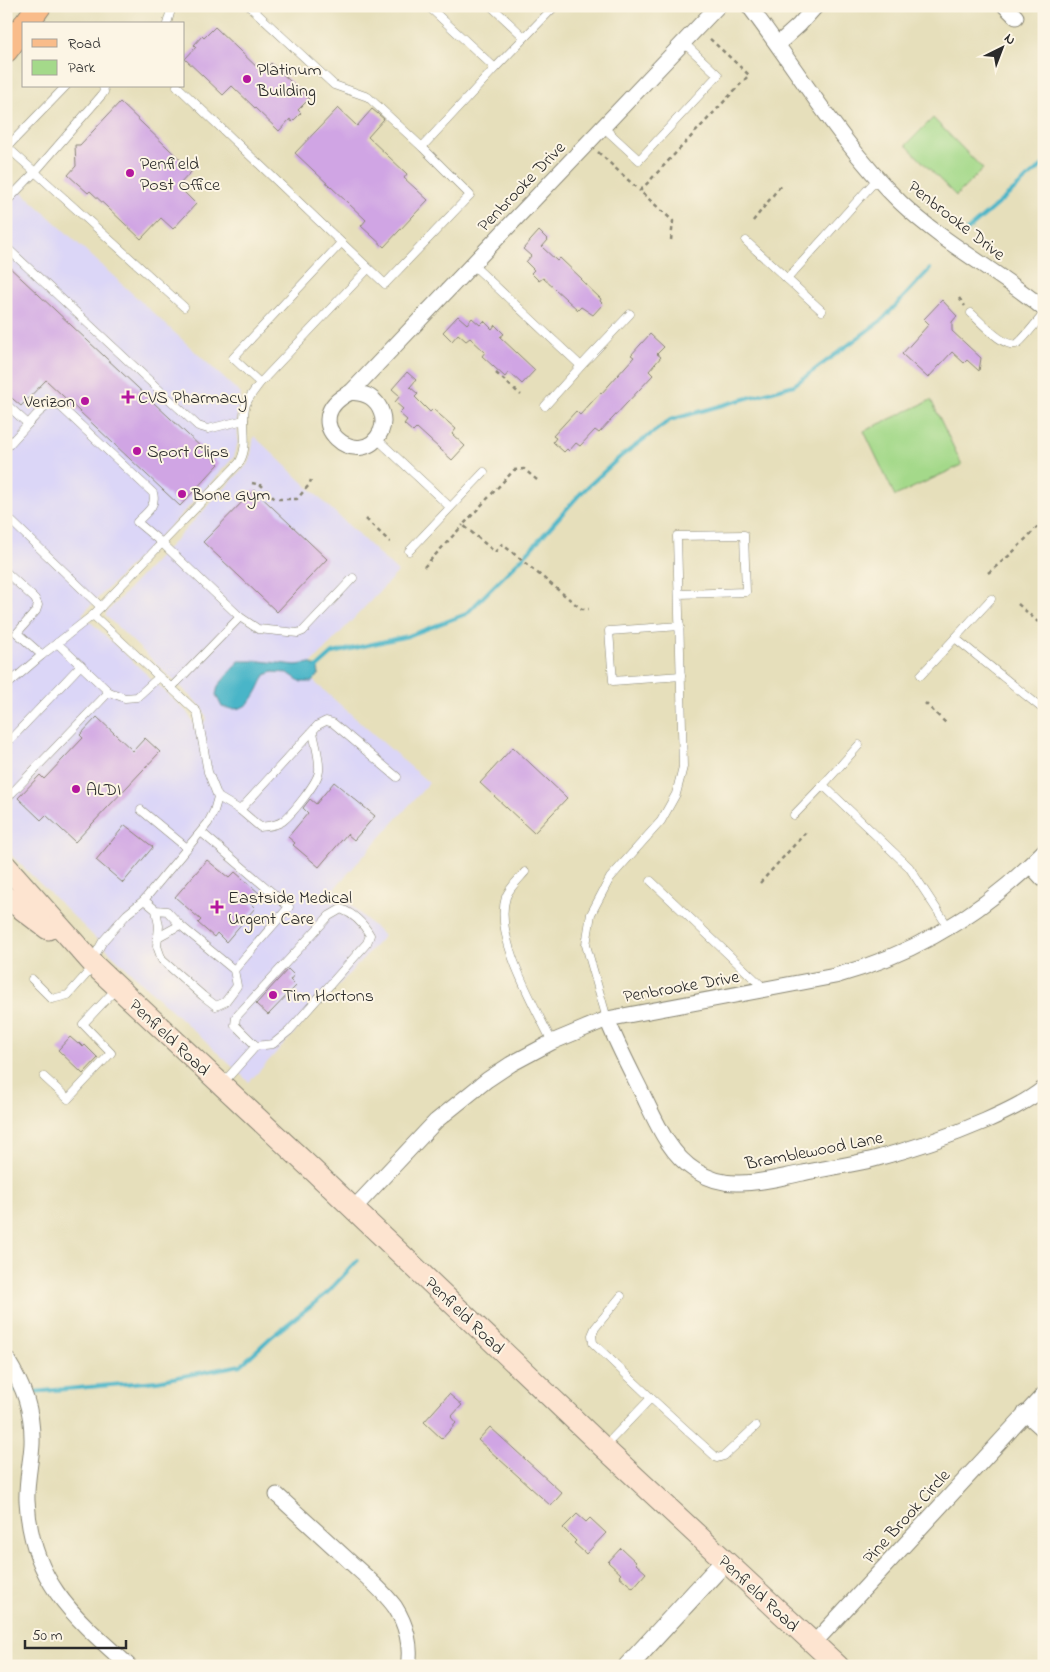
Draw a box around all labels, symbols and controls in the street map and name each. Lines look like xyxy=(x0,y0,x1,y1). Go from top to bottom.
legend xyxy=(22,22,185,88)
north arrow xyxy=(978,22,1028,72)
text: N xyxy=(999,28,1020,50)
text: Road xyxy=(68,33,101,55)
text: Park xyxy=(68,57,96,79)
place label: Platinum Building xyxy=(256,58,321,106)
marker: Platinum Building xyxy=(241,73,253,85)
street label: Penbrooke Drive xyxy=(472,135,573,239)
place label: Penfield Post Office xyxy=(140,152,221,199)
marker: Penfield Post Office xyxy=(124,167,136,179)
street label: Penbrooke Drive xyxy=(901,175,1011,269)
place label: CVS Pharmacy xyxy=(138,386,247,412)
place label: Verizon xyxy=(23,390,75,416)
marker: CVS Pharmacy xyxy=(122,391,134,403)
marker: Verizon xyxy=(79,395,91,407)
place label: Sport Clips xyxy=(147,440,229,466)
marker: Sport Clips xyxy=(131,445,143,457)
place label: Bone Gym xyxy=(191,483,270,509)
marker: Bone Gym xyxy=(176,488,188,500)
place label: ALDI xyxy=(86,778,121,804)
marker: ALDI xyxy=(70,783,82,795)
place label: Eastside Medical Urgent Care xyxy=(228,886,352,934)
marker: Eastside Medical Urgent Care xyxy=(210,900,224,914)
street label: Penbrooke Drive xyxy=(621,965,742,1011)
place label: Tim Hortons xyxy=(283,984,374,1010)
marker: Tim Hortons xyxy=(267,989,279,1001)
street label: Penfield Road xyxy=(122,994,215,1083)
street label: Bramblewood Lane xyxy=(742,1126,886,1178)
street label: Penfield Road xyxy=(418,1271,510,1361)
street label: Pine Brook Circle xyxy=(858,1463,958,1571)
street label: Penfield Road xyxy=(711,1550,804,1639)
scale bar xyxy=(25,1617,126,1649)
text: 50 m xyxy=(32,1625,63,1647)

